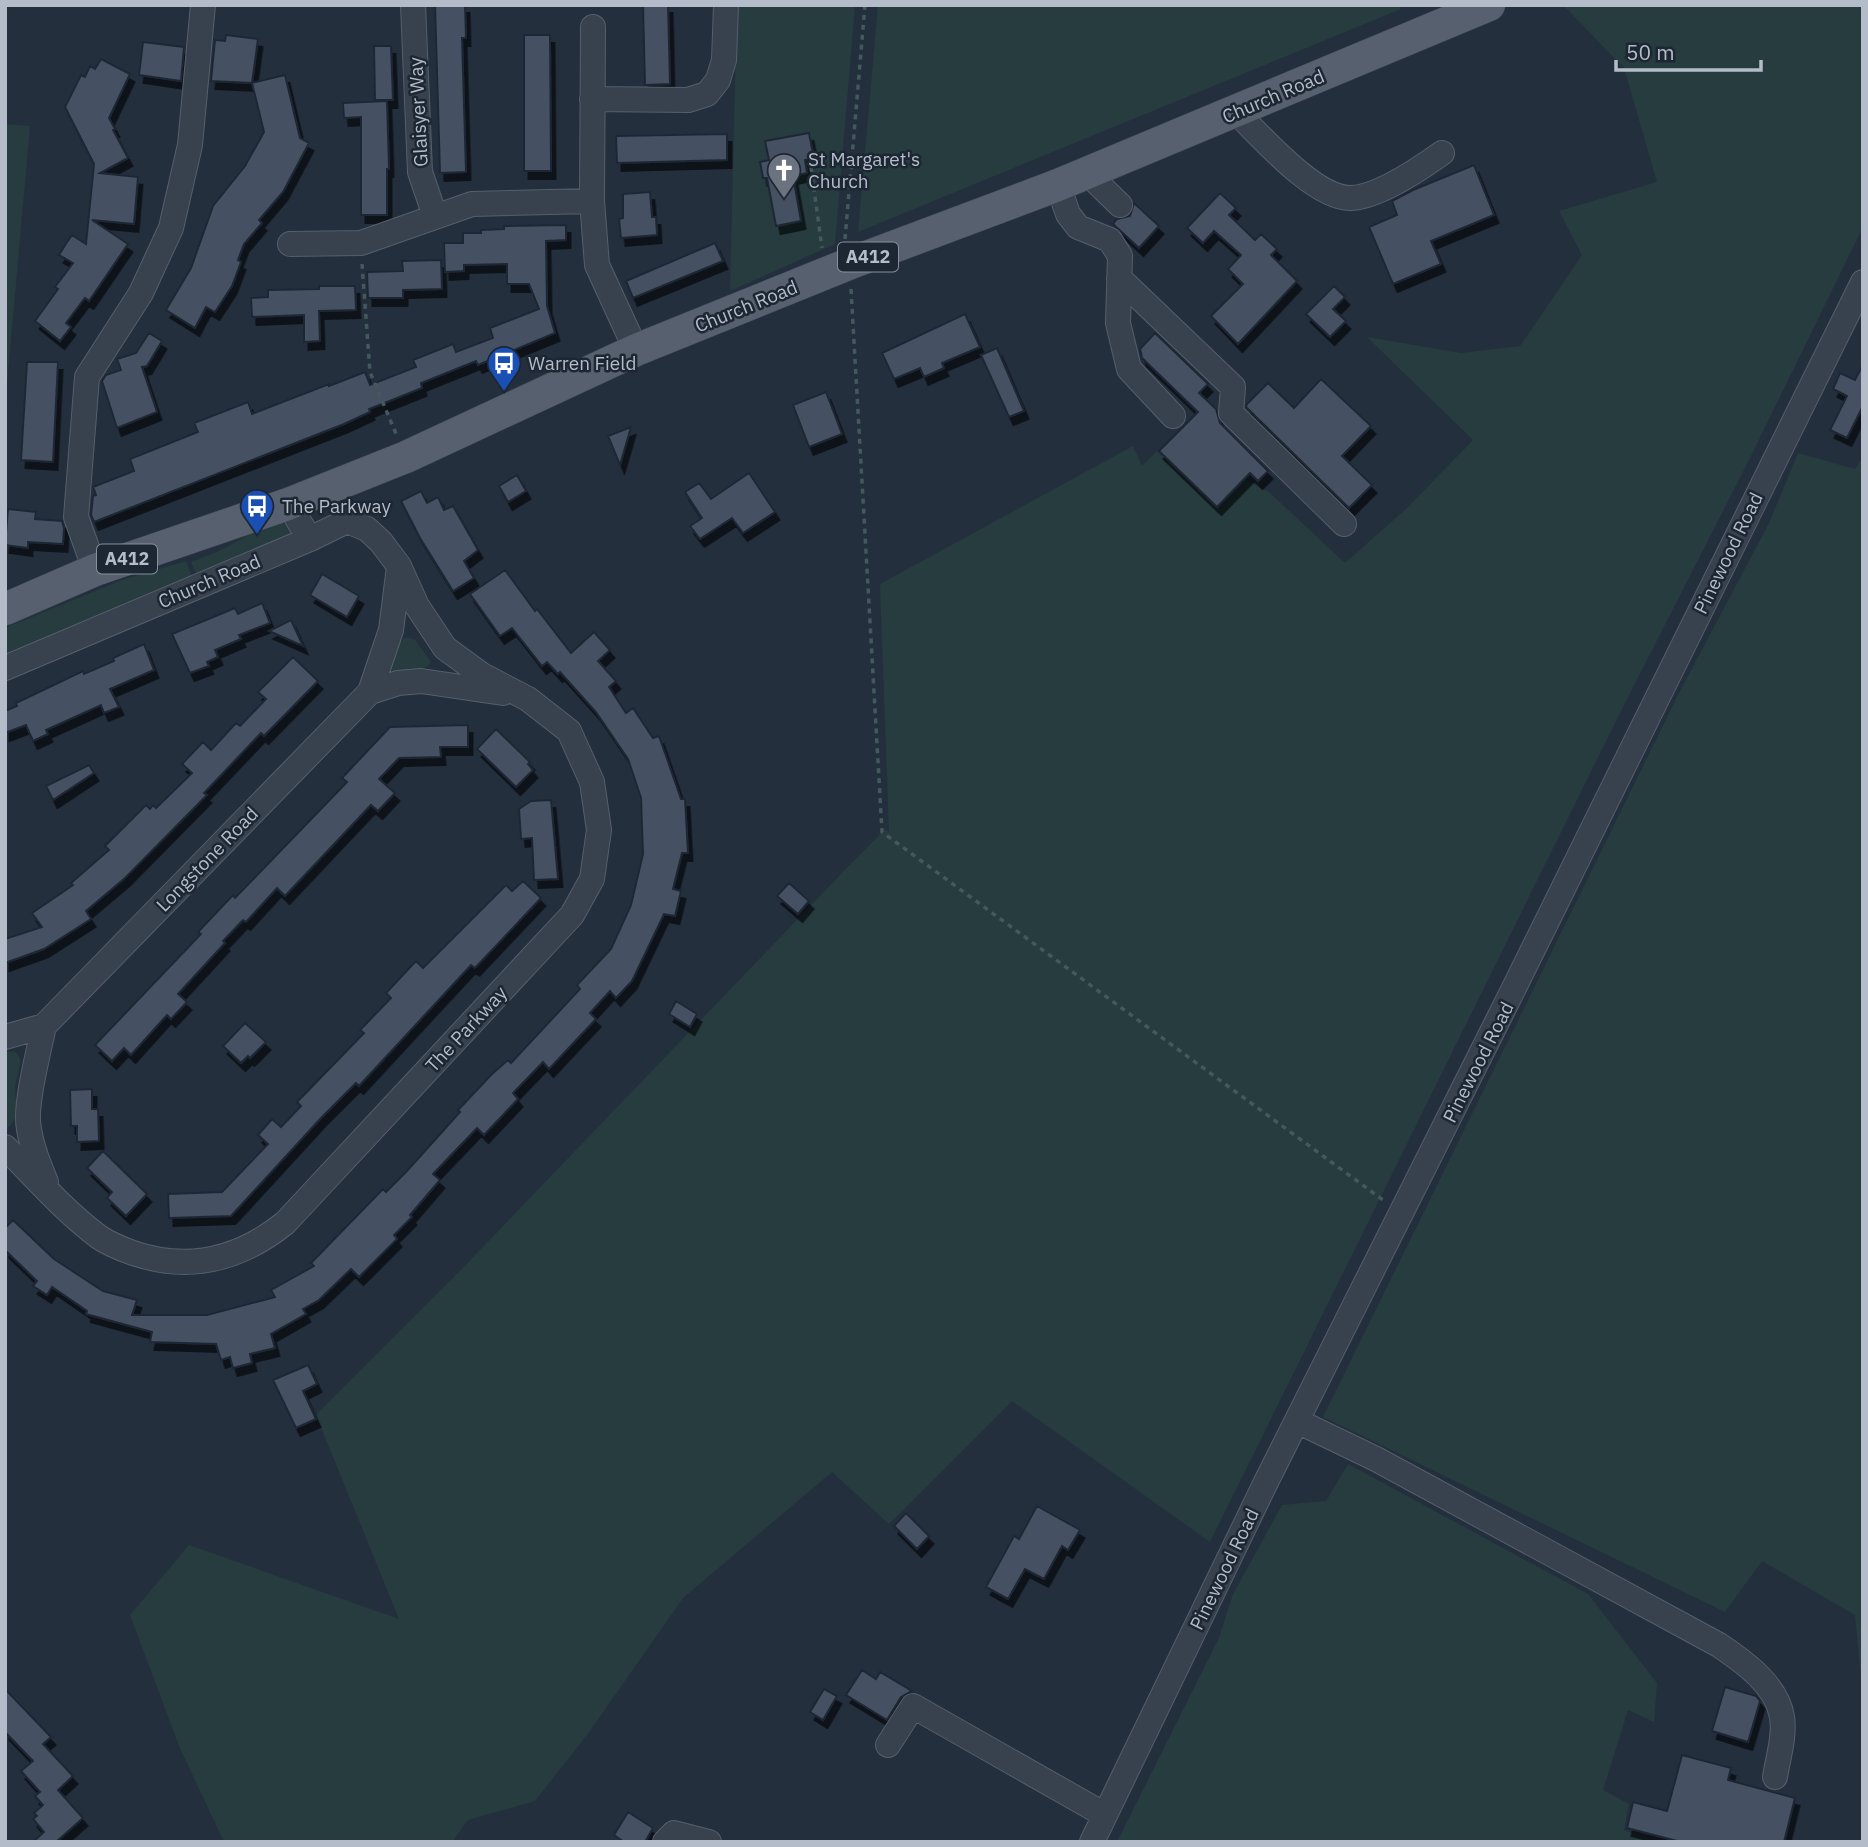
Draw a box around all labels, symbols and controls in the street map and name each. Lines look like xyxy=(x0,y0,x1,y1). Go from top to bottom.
scale bar xyxy=(1616,28,1761,72)
text: 50 m xyxy=(1626,38,1675,66)
street label: Glaisyer Way xyxy=(403,56,433,167)
street label: Church Road xyxy=(1218,64,1328,128)
place label: St Margaret's Church xyxy=(808,147,920,193)
church icon: St Margaret's Church xyxy=(765,151,803,200)
road number: A412 xyxy=(838,243,898,272)
street label: Church Road xyxy=(691,274,801,338)
bus stop icon: Warren Field xyxy=(485,344,523,393)
place label: Warren Field xyxy=(528,351,636,375)
bus stop icon: The Parkway xyxy=(238,487,276,536)
street label: Pinewood Road xyxy=(1688,488,1768,618)
place label: The Parkway xyxy=(282,494,392,518)
road number: A412 xyxy=(97,544,157,574)
street label: Church Road xyxy=(154,549,264,613)
street label: Longstone Road xyxy=(151,802,263,916)
street label: The Parkway xyxy=(420,981,512,1077)
street label: Pinewood Road xyxy=(1437,998,1519,1126)
street label: Pinewood Road xyxy=(1184,1504,1264,1634)

